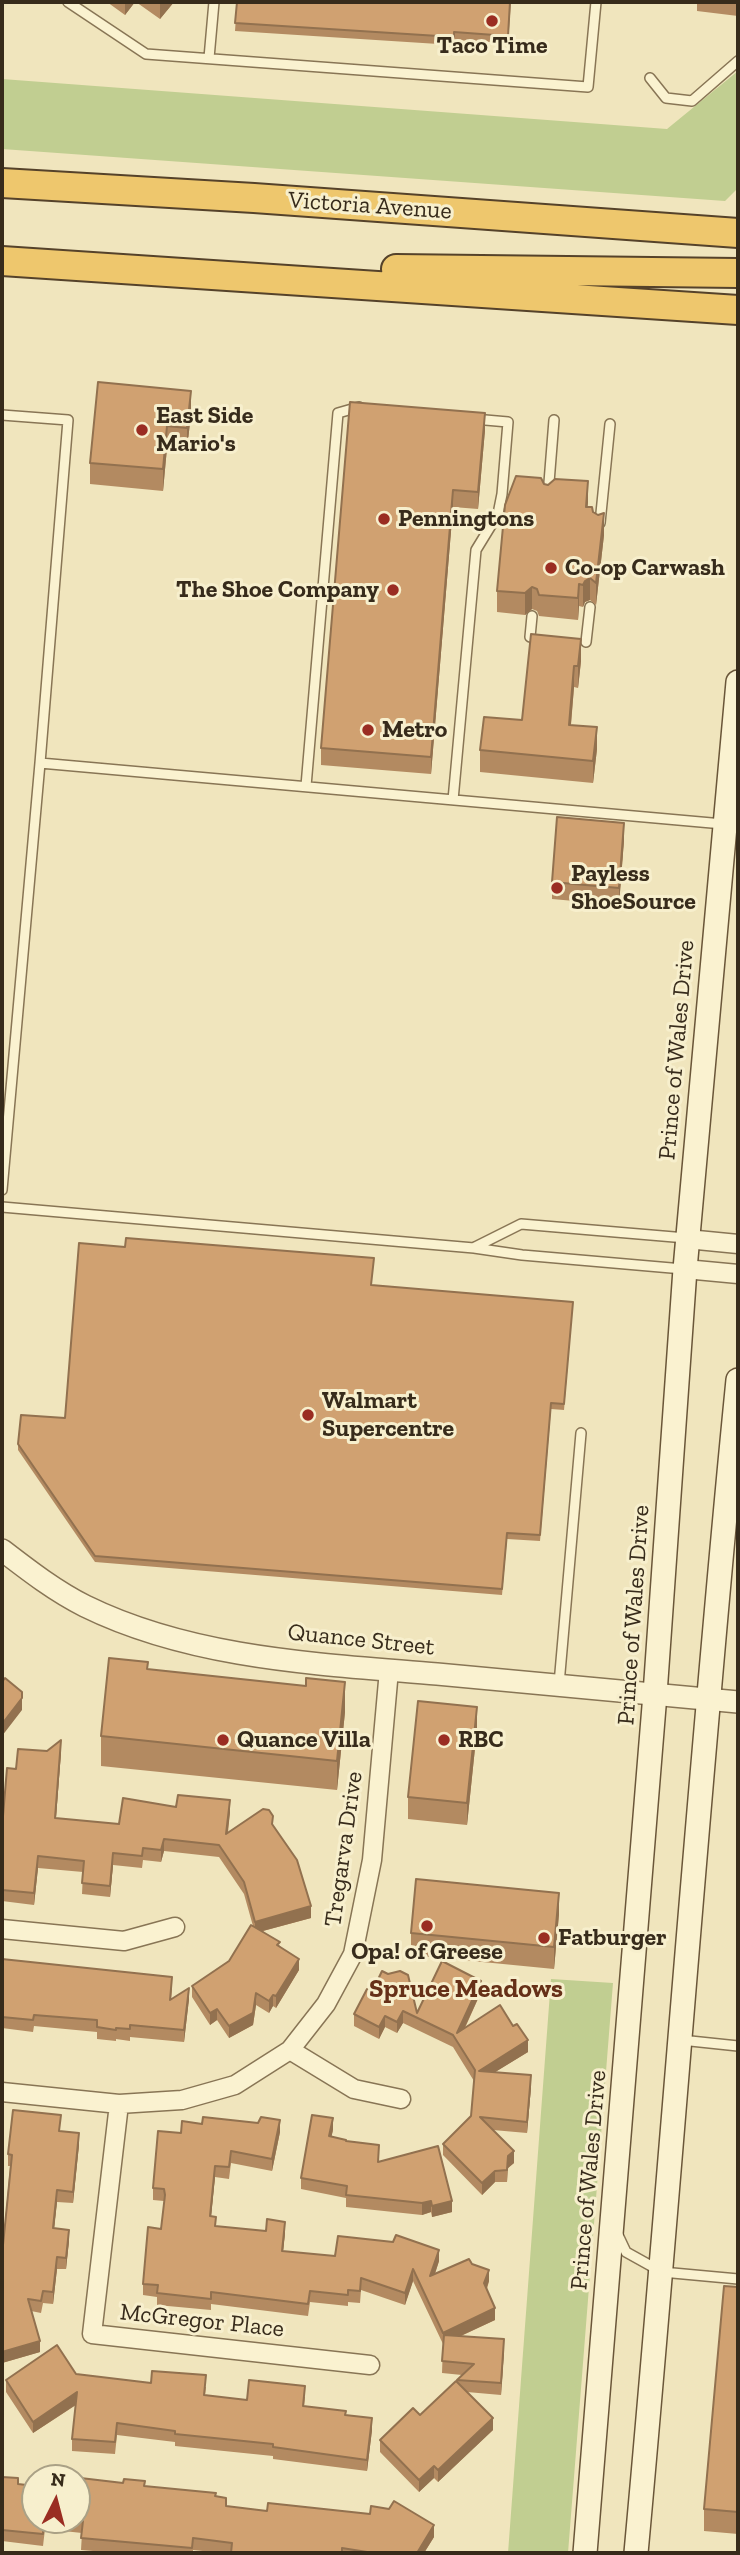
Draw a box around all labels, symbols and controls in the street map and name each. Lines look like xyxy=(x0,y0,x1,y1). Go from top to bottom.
marker: Taco Time xyxy=(484,13,500,29)
place label: Taco Time xyxy=(436,32,548,60)
street label: Victoria Avenue xyxy=(287,186,453,226)
place label: East Side Mario's xyxy=(156,402,253,458)
marker: East Side Mario's xyxy=(134,422,150,438)
place label: Penningtons xyxy=(398,505,534,533)
marker: Penningtons xyxy=(376,511,392,527)
place label: Co-op Carwash xyxy=(565,554,725,582)
marker: Co-op Carwash xyxy=(543,560,559,576)
place label: The Shoe Company xyxy=(176,576,379,604)
marker: The Shoe Company xyxy=(385,582,401,598)
place label: Metro xyxy=(382,716,447,744)
marker: Metro xyxy=(360,722,376,738)
place label: Payless ShoeSource xyxy=(571,860,696,916)
marker: Payless ShoeSource xyxy=(549,880,565,896)
street label: Prince of Wales Drive xyxy=(653,939,701,1161)
place label: Walmart Supercentre xyxy=(322,1387,454,1443)
marker: Walmart Supercentre xyxy=(300,1407,316,1423)
street label: Prince of Wales Drive xyxy=(612,1504,656,1726)
street label: Quance Street xyxy=(286,1618,436,1662)
place label: Quance Villa xyxy=(237,1726,371,1754)
place label: RBC xyxy=(458,1726,504,1754)
marker: Quance Villa xyxy=(215,1732,231,1748)
marker: RBC xyxy=(436,1732,452,1748)
street label: Tregarva Drive xyxy=(319,1770,369,1928)
marker: Opa! of Greese xyxy=(419,1918,435,1934)
place label: Fatburger xyxy=(558,1924,667,1952)
marker: Fatburger xyxy=(536,1930,552,1946)
place label: Opa! of Greese xyxy=(351,1938,503,1966)
district label: Spruce Meadows xyxy=(369,1974,563,2006)
street label: Prince of Wales Drive xyxy=(565,2069,613,2291)
street label: McGregor Place xyxy=(119,2298,285,2344)
north arrow xyxy=(21,2464,91,2534)
text: N xyxy=(50,2467,66,2492)

